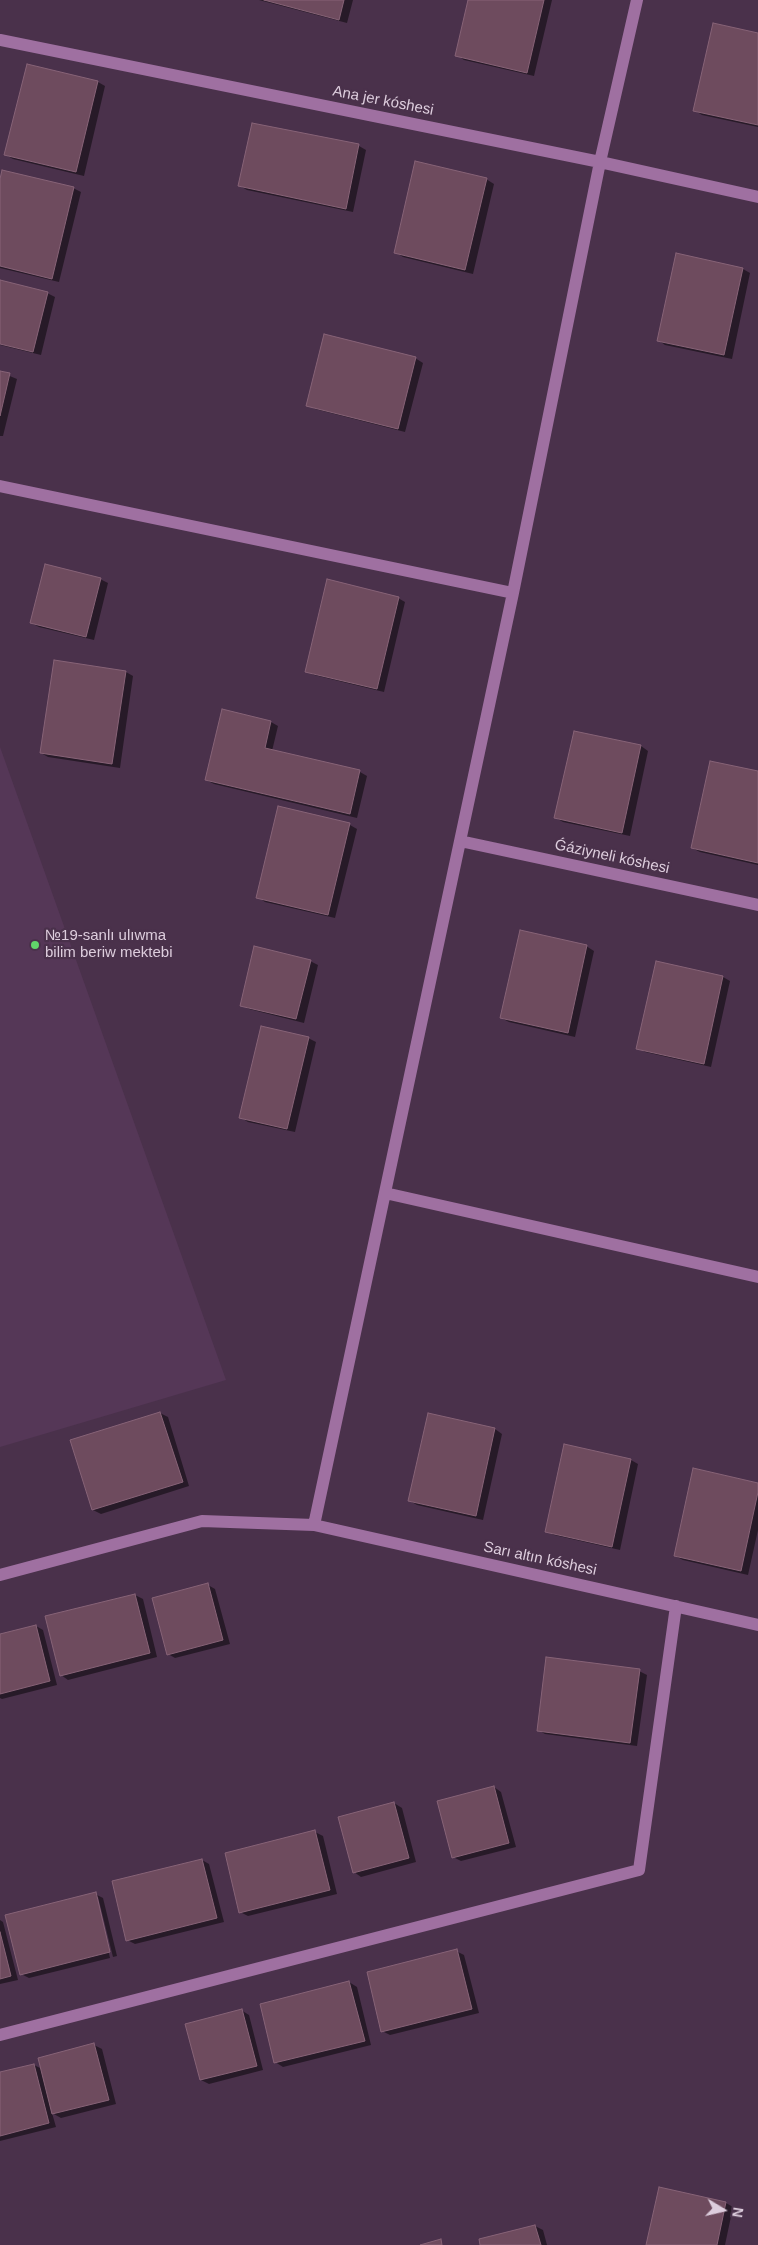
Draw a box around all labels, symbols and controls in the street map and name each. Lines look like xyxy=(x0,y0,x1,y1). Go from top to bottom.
street label: Ana jer kóshesi xyxy=(331,82,435,120)
street label: Ǵáziyneli kóshesi xyxy=(553,836,671,878)
place label: №19-sanlı ulıwma bilim beriw mektebi xyxy=(45,927,173,962)
marker: №19-sanlı ulıwma bilim beriw mektebi xyxy=(29,939,41,951)
street label: Sarı altın kóshesi xyxy=(482,1538,598,1580)
north arrow xyxy=(698,2185,748,2235)
text: N xyxy=(729,2206,747,2219)

